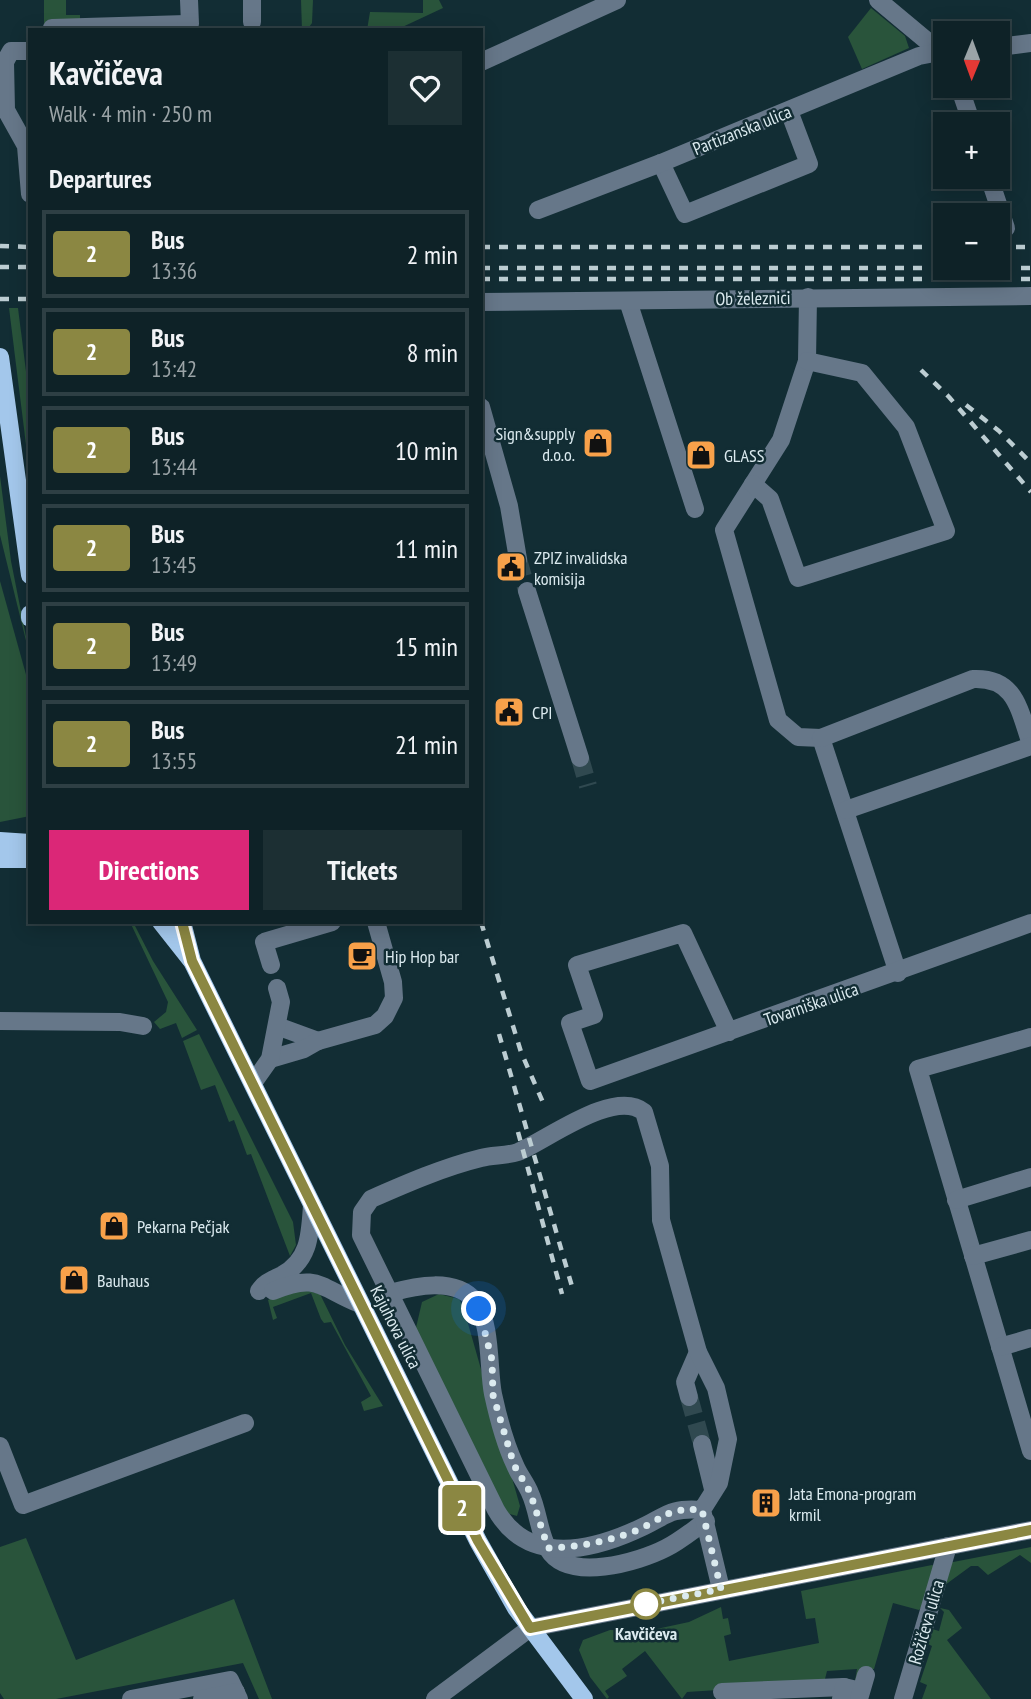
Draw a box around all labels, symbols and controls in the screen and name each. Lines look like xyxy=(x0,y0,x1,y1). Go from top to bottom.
north arrow xyxy=(933,21,1010,98)
map controls xyxy=(933,21,1010,280)
text: Kavčičeva xyxy=(49,51,163,94)
button: heart xyxy=(388,51,462,125)
text: Walk · 4 min · 250 m xyxy=(49,99,212,128)
street label: Partizanska ulica xyxy=(689,100,795,160)
button: + xyxy=(933,112,1010,189)
text: Departures xyxy=(49,162,152,195)
button: − xyxy=(933,203,1010,280)
text: Bus xyxy=(151,223,184,256)
text: 2 xyxy=(86,238,97,269)
text: 2 min xyxy=(407,238,458,271)
text: 13:36 xyxy=(151,256,197,285)
street label: Ob železnici xyxy=(715,286,791,310)
text: Bus xyxy=(151,321,184,354)
text: 2 xyxy=(86,336,97,367)
text: 8 min xyxy=(407,336,458,369)
text: 13:42 xyxy=(151,354,197,383)
text: Bus xyxy=(151,419,184,452)
place label: Sign&supply d.o.o. xyxy=(495,422,575,466)
shop icon: Sign&supply d.o.o. xyxy=(581,426,615,460)
text: 2 xyxy=(86,434,97,465)
text: 10 min xyxy=(395,434,458,467)
shop icon: GLASS xyxy=(684,438,718,472)
place label: GLASS xyxy=(724,444,765,467)
text: 13:44 xyxy=(151,452,197,481)
text: Bus xyxy=(151,517,184,550)
text: 2 xyxy=(86,532,97,563)
text: 11 min xyxy=(395,532,458,565)
place label: ZPIZ invalidska komisija xyxy=(534,546,628,590)
text: 13:45 xyxy=(151,550,197,579)
public building icon: ZPIZ invalidska komisija xyxy=(494,550,528,584)
text: Bus xyxy=(151,615,184,648)
text: 2 xyxy=(86,630,97,661)
text: 15 min xyxy=(395,630,458,663)
text: 13:49 xyxy=(151,648,197,677)
public building icon: CPI xyxy=(492,695,526,729)
place label: CPI xyxy=(532,701,553,724)
text: Bus xyxy=(151,713,184,746)
text: 2 xyxy=(86,728,97,759)
text: 21 min xyxy=(395,728,458,761)
text: 13:55 xyxy=(151,746,197,775)
button: Directions xyxy=(49,830,249,910)
button: Tickets xyxy=(263,830,462,910)
cafe icon: Hip Hop bar xyxy=(345,939,379,973)
place label: Hip Hop bar xyxy=(385,945,459,968)
street label: Tovarniška ulica xyxy=(761,977,861,1031)
shop icon: Pekarna Pečjak xyxy=(97,1209,131,1243)
place label: Pekarna Pečjak xyxy=(137,1215,229,1238)
shop icon: Bauhaus xyxy=(57,1263,91,1297)
place label: Bauhaus xyxy=(97,1269,150,1292)
street label: Kajuhova ulica xyxy=(365,1281,427,1373)
your location xyxy=(461,1291,496,1326)
place label: Jata Emona-program krmil xyxy=(788,1482,916,1526)
line badge: 2 xyxy=(439,1485,485,1531)
building icon: Jata Emona-program krmil xyxy=(749,1486,783,1520)
text: 2 xyxy=(456,1492,468,1523)
street label: Rožičeva ulica xyxy=(903,1577,949,1667)
marker: Kavčičeva xyxy=(631,1589,661,1619)
place label: Kavčičeva xyxy=(615,1622,677,1645)

